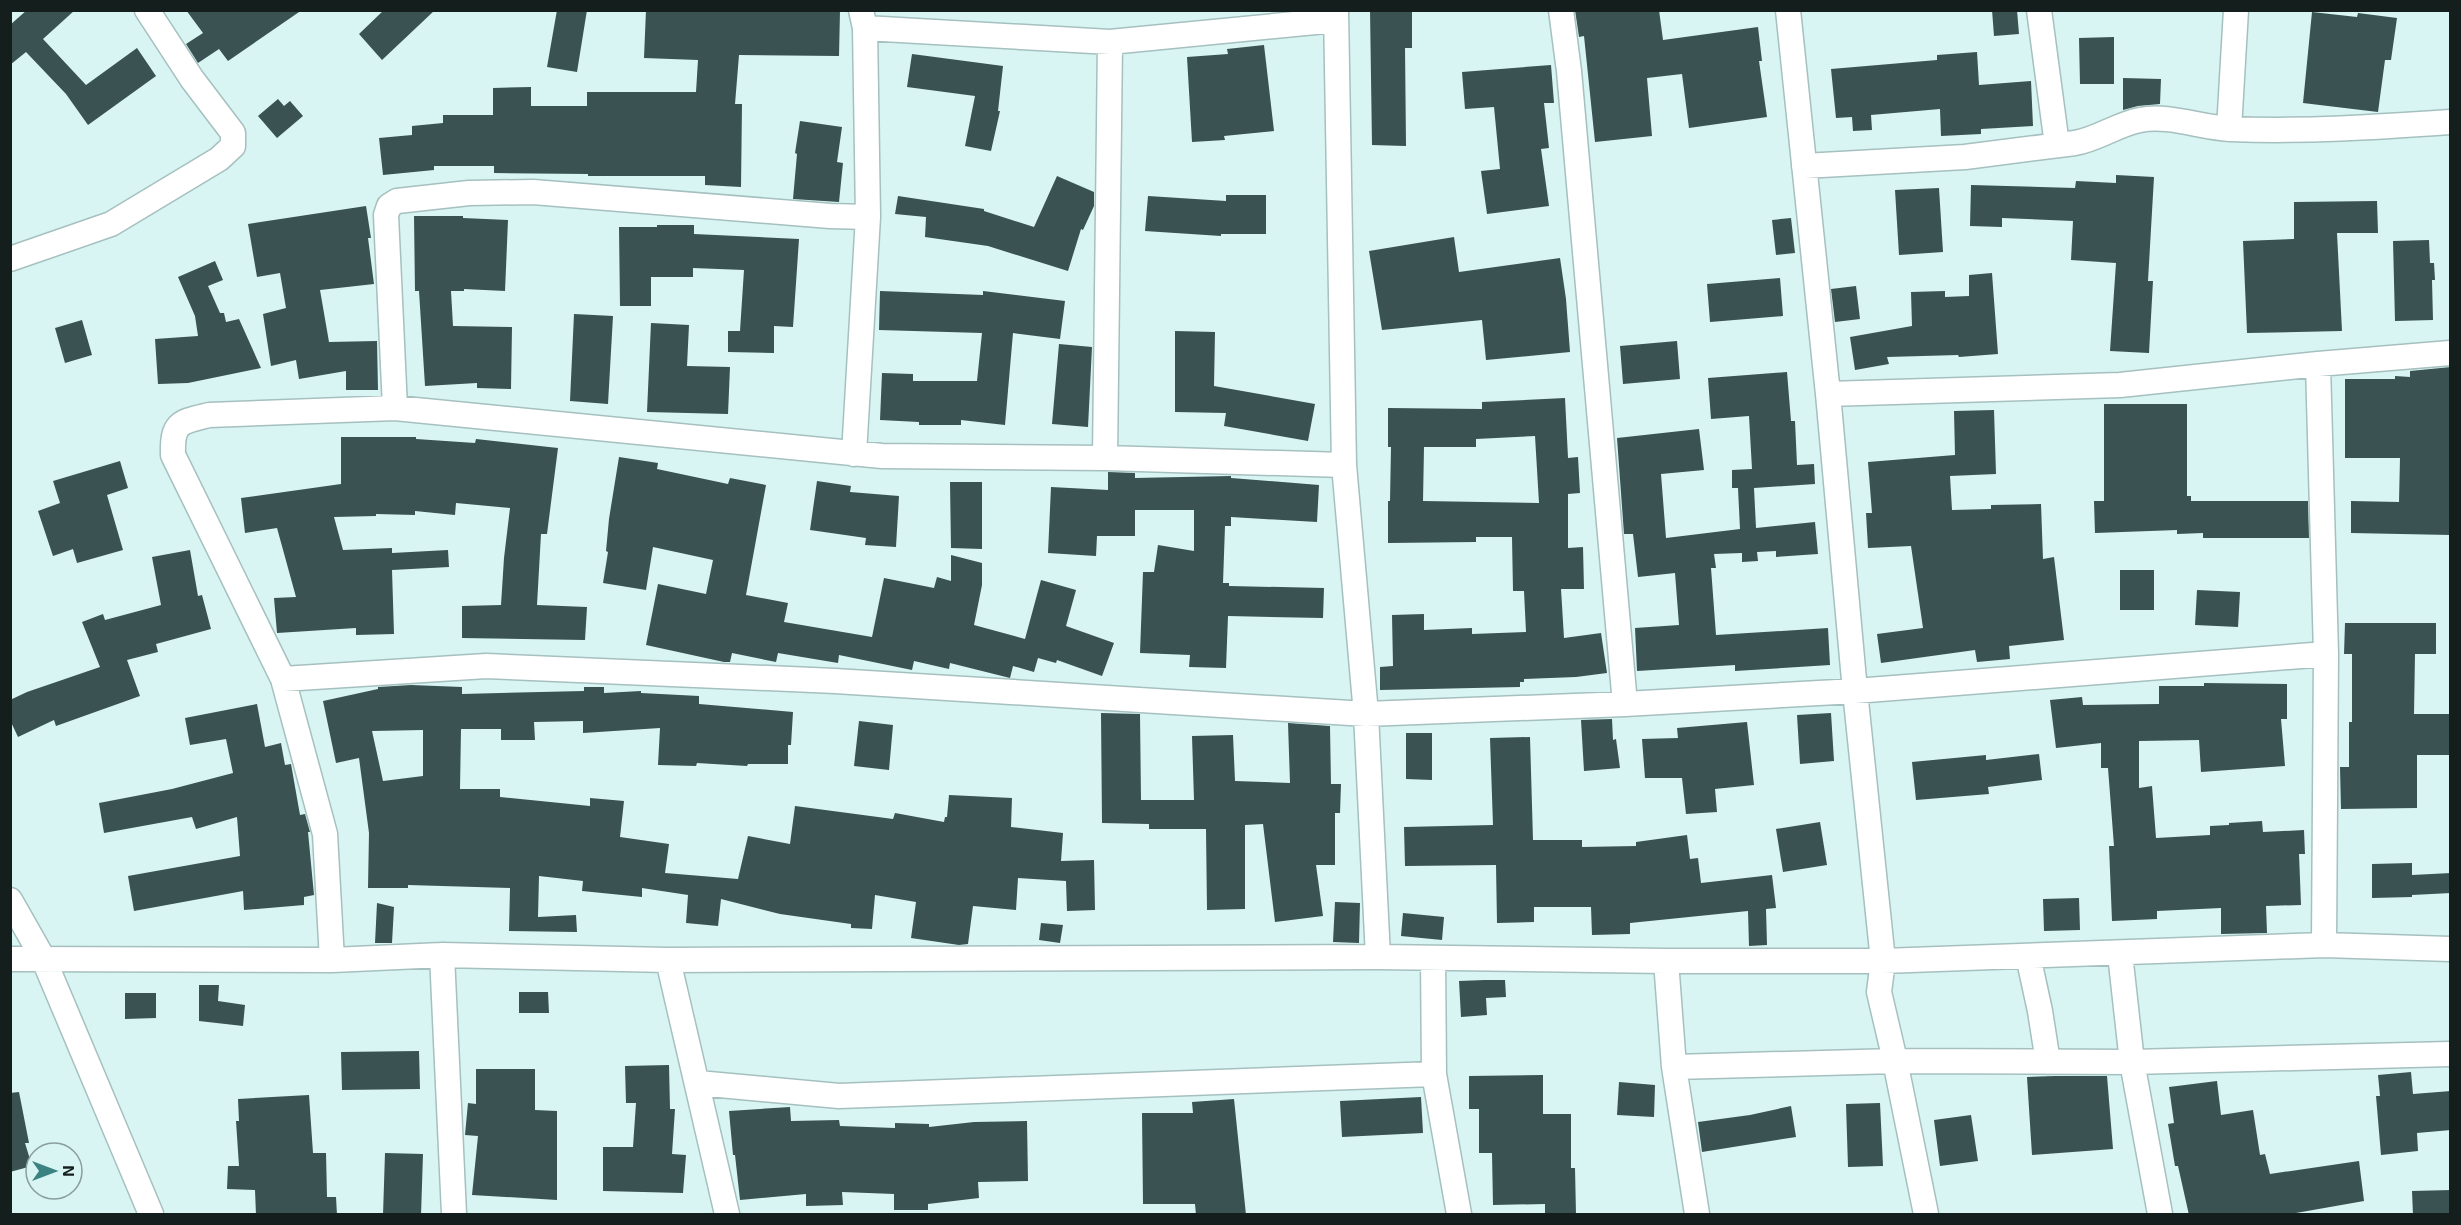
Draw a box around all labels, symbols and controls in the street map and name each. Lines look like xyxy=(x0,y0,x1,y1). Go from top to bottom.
north arrow xyxy=(24,1141,84,1201)
text: N xyxy=(60,1165,79,1177)

